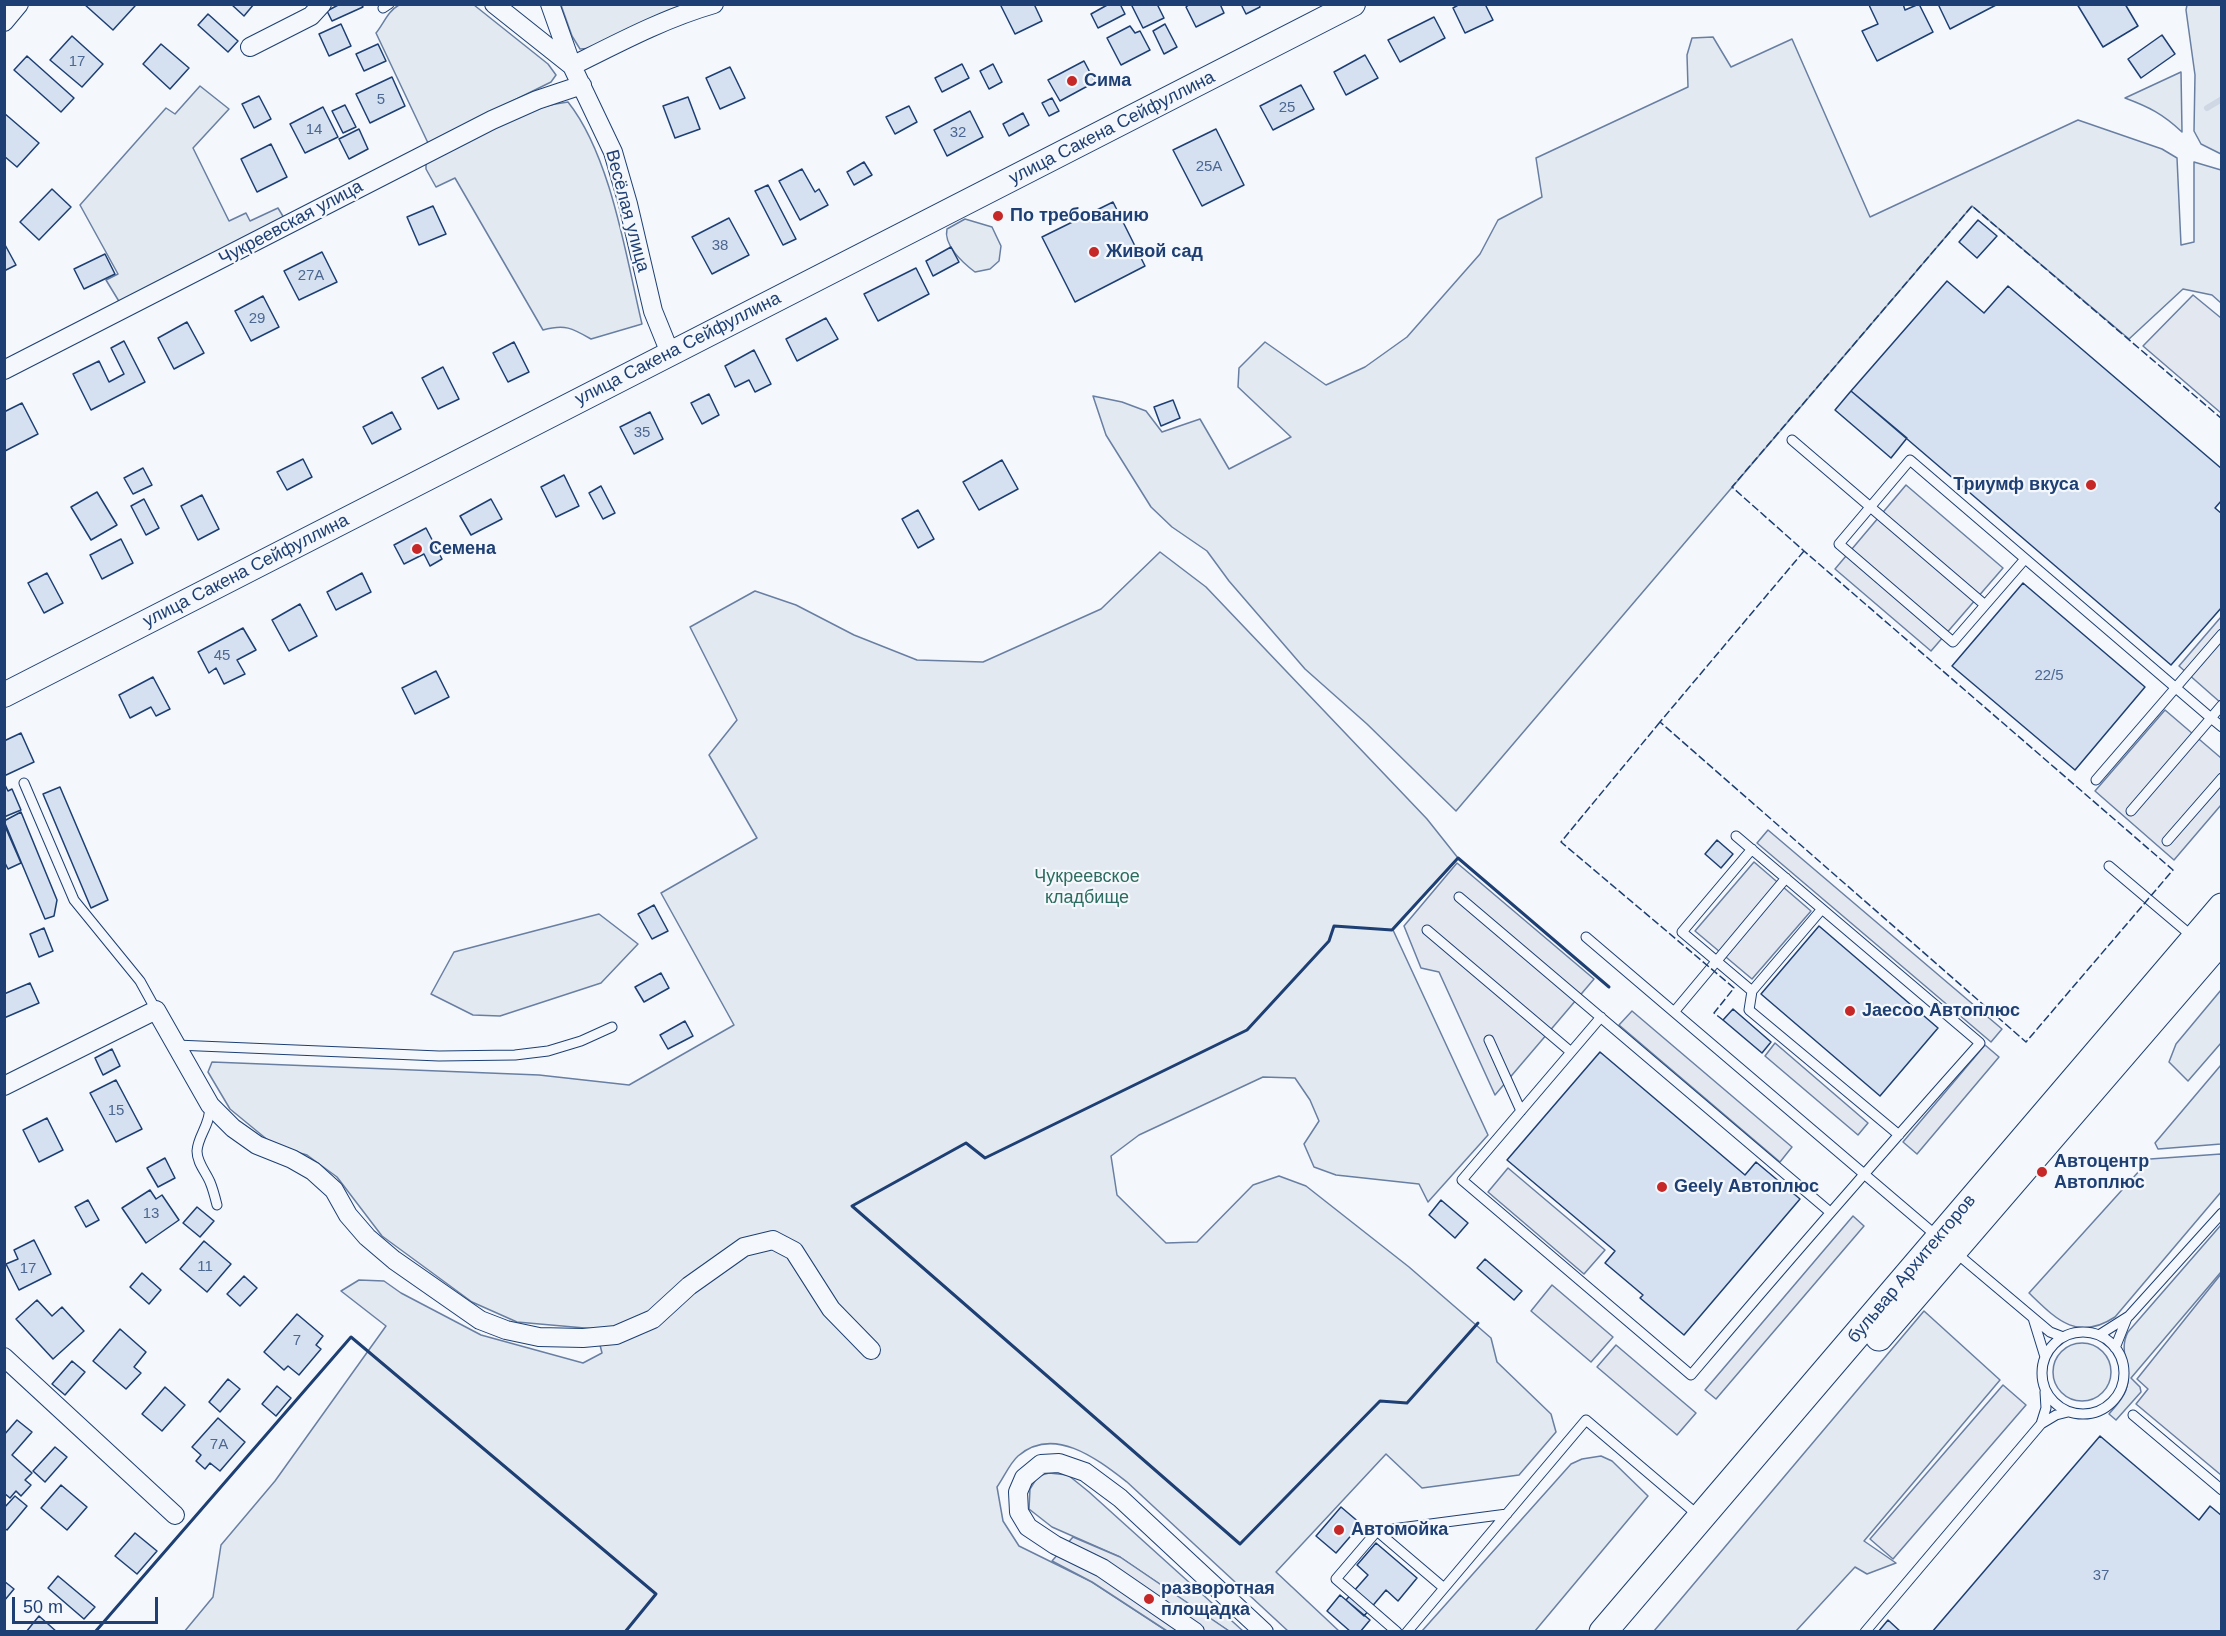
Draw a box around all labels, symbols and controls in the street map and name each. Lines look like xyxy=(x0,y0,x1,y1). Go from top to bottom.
house number: 17 xyxy=(69,53,85,71)
street label: улица Сакена Сейфуллина xyxy=(1006,67,1218,189)
place label: Сима xyxy=(1084,70,1131,92)
marker: Сима xyxy=(1065,74,1079,88)
house number: 5 xyxy=(377,91,385,109)
house number: 25 xyxy=(1279,99,1295,117)
house number: 14 xyxy=(306,121,322,139)
house number: 32 xyxy=(950,124,966,142)
street label: Весёлая улица xyxy=(600,147,654,275)
house number: 25А xyxy=(1196,158,1222,176)
street label: Чукреевская улица xyxy=(215,176,367,270)
place label: По требованию xyxy=(1010,205,1149,227)
marker: По требованию xyxy=(991,209,1005,223)
house number: 38 xyxy=(712,237,728,255)
place label: Живой сад xyxy=(1106,241,1203,263)
marker: Живой сад xyxy=(1087,245,1101,259)
house number: 27А xyxy=(298,267,324,285)
street label: улица Сакена Сейфуллина xyxy=(572,288,784,410)
house number: 29 xyxy=(249,310,265,328)
house number: 35 xyxy=(634,424,650,442)
place label: Триумф вкуса xyxy=(1953,474,2079,496)
marker: Триумф вкуса xyxy=(2084,478,2098,492)
street label: улица Сакена Сейфуллина xyxy=(140,510,352,632)
place label: Семена xyxy=(429,538,496,560)
marker: Семена xyxy=(410,542,424,556)
house number: 45 xyxy=(214,647,230,665)
house number: 22/5 xyxy=(2034,667,2064,685)
park label: Чукреевское кладбище xyxy=(1034,866,1140,908)
place label: Jaecoo Автоплюс xyxy=(1862,1000,2020,1022)
marker: Jaecoo Автоплюс xyxy=(1843,1004,1857,1018)
house number: 15 xyxy=(108,1102,124,1120)
place label: Автоцентр Автоплюс xyxy=(2054,1151,2149,1194)
marker: Автоцентр Автоплюс xyxy=(2035,1165,2049,1179)
place label: Geely Автоплюс xyxy=(1674,1176,1819,1198)
marker: Geely Автоплюс xyxy=(1655,1180,1669,1194)
street label: бульвар Архитекторов xyxy=(1843,1190,1981,1348)
house number: 13 xyxy=(143,1205,159,1223)
house number: 11 xyxy=(197,1258,213,1276)
house number: 17 xyxy=(20,1260,36,1278)
house number: 7 xyxy=(293,1332,301,1350)
house number: 7А xyxy=(210,1436,228,1454)
place label: Автомойка xyxy=(1351,1519,1448,1541)
marker: Автомойка xyxy=(1332,1523,1346,1537)
house number: 37 xyxy=(2093,1567,2109,1585)
place label: разворотная площадка xyxy=(1161,1578,1275,1620)
scale bar xyxy=(15,1585,160,1623)
marker: разворотная площадка xyxy=(1142,1592,1156,1606)
text: 50 m xyxy=(23,1597,63,1617)

